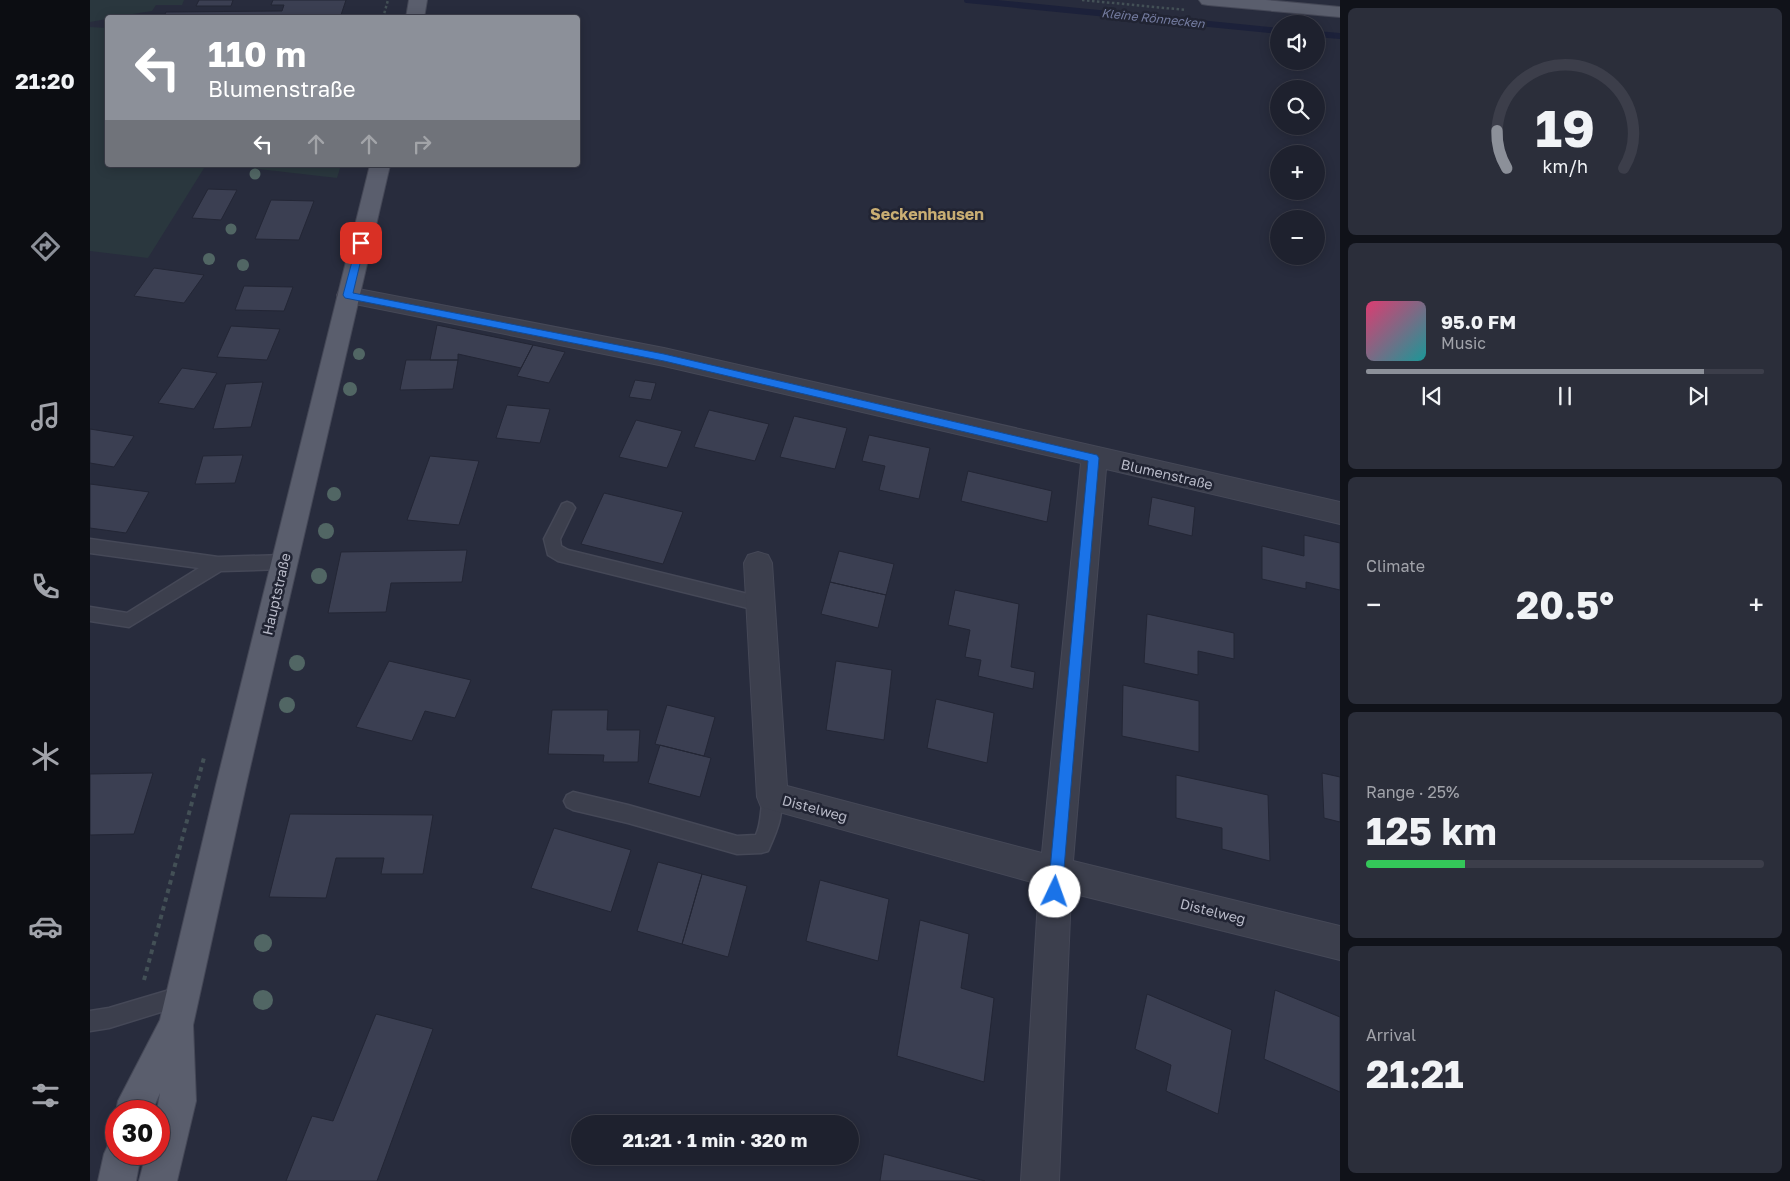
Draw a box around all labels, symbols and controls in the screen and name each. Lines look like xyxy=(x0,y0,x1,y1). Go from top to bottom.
water label: Kleine Rönnecken xyxy=(1101,5,1206,31)
map controls xyxy=(1270,15,1325,265)
button: sound xyxy=(1270,15,1325,70)
text: 110 m xyxy=(208,33,306,75)
icon: left xyxy=(125,35,190,100)
text: 21:20 xyxy=(15,67,75,94)
text: Blumenstraße xyxy=(208,75,356,102)
button: search xyxy=(1270,80,1325,135)
text: 19 xyxy=(1535,96,1595,158)
icon: left xyxy=(249,130,277,158)
icon: ahead xyxy=(302,130,330,158)
icon: ahead xyxy=(355,130,383,158)
icon: right xyxy=(408,130,436,158)
button: + xyxy=(1270,145,1325,200)
text: km/h xyxy=(1542,155,1588,177)
district label: Seckenhausen xyxy=(870,204,984,224)
button: − xyxy=(1270,210,1325,265)
pin xyxy=(340,222,382,264)
icon: directions xyxy=(28,229,63,264)
icon: arrive xyxy=(347,229,375,257)
text: 95.0 FM xyxy=(1441,310,1516,333)
text: Music xyxy=(1441,333,1486,353)
icon: previous xyxy=(1418,382,1446,410)
icon: pause xyxy=(1551,382,1579,410)
icon: next xyxy=(1684,382,1712,410)
icon: music xyxy=(28,399,63,434)
street label: Blumenstraße xyxy=(1119,455,1215,493)
street label: Hauptstraße xyxy=(258,551,294,637)
text: Climate xyxy=(1366,556,1425,576)
icon: phone xyxy=(28,569,63,604)
text: 20.5° xyxy=(1516,582,1614,627)
text: − xyxy=(1366,588,1381,621)
text: + xyxy=(1749,588,1764,621)
icon: climate xyxy=(28,739,63,774)
text: Range · 25% xyxy=(1366,782,1460,802)
street label: Distelweg xyxy=(780,791,850,825)
text: 125 km xyxy=(1366,808,1497,853)
position arrow xyxy=(1028,865,1080,917)
street label: Distelweg xyxy=(1178,895,1248,927)
icon: car xyxy=(28,909,63,944)
text: Arrival xyxy=(1366,1025,1416,1045)
text: 21:21 xyxy=(1366,1051,1464,1096)
icon: filters xyxy=(28,1078,63,1113)
speed limit sign: 30 xyxy=(105,1100,170,1165)
text: 21:21 · 1 min · 320 m xyxy=(623,1128,807,1151)

